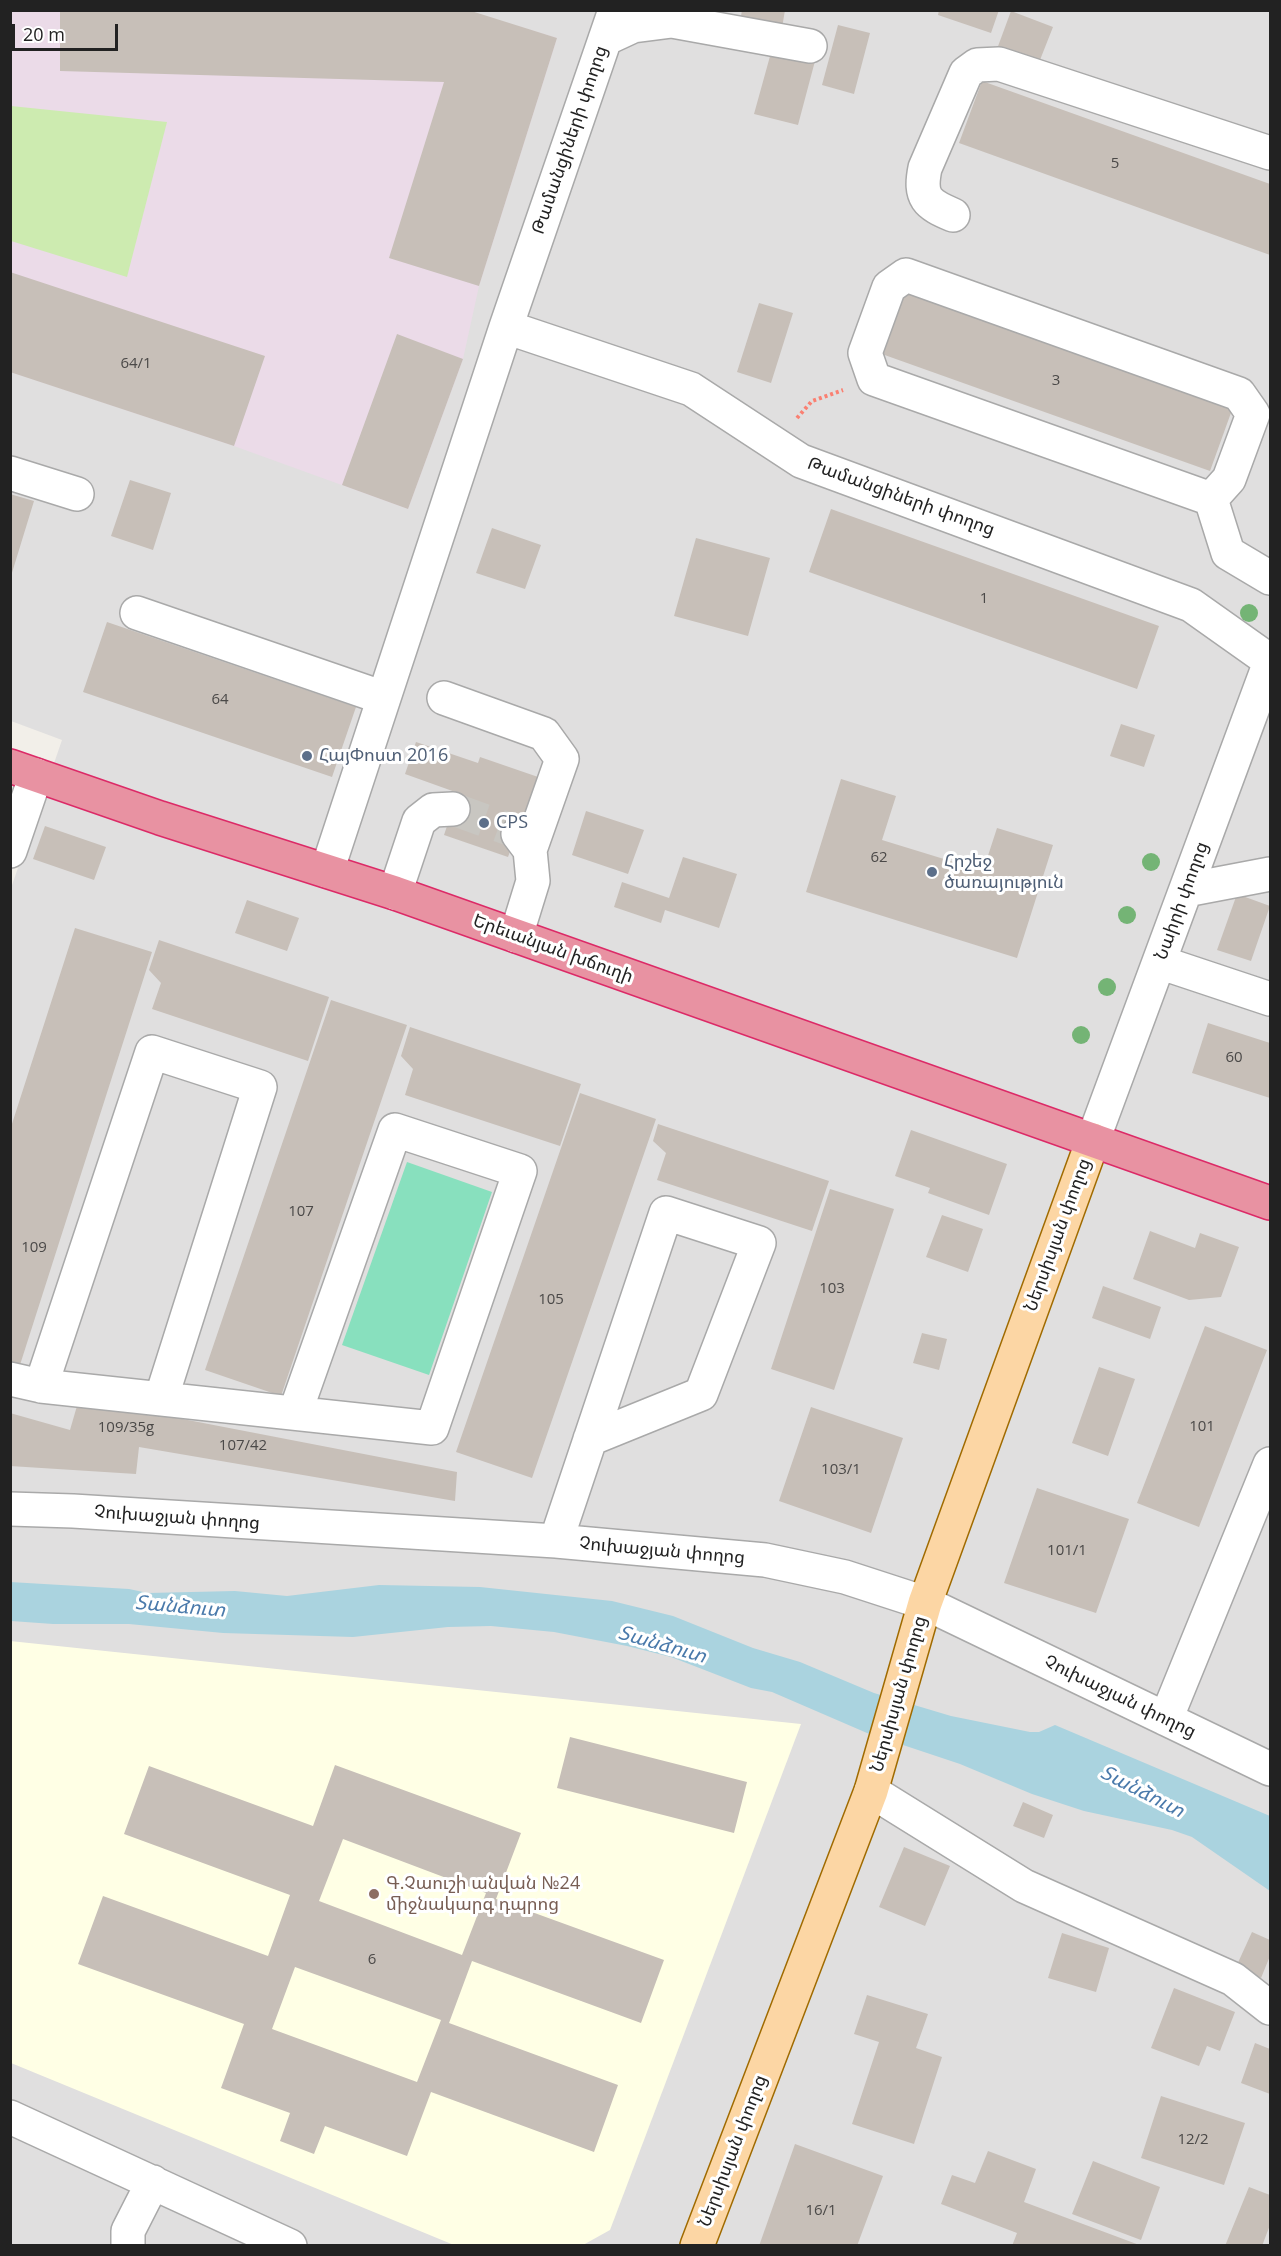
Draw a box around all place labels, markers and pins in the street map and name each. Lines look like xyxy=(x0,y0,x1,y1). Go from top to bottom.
place label: ՀայՓոստ 2016 xyxy=(319,745,448,767)
marker: ՀայՓոստ 2016 xyxy=(300,749,314,763)
place label: CPS xyxy=(496,812,528,834)
marker: CPS xyxy=(477,816,491,830)
place label: Հրշեջ ծառայություն xyxy=(944,851,1064,894)
marker: Հրշեջ ծառայություն xyxy=(925,865,939,879)
place label: Գ.Չաուշի անվան №24 միջնակարգ դպրոց xyxy=(386,1873,580,1916)
marker: Գ.Չաուշի անվան №24 միջնակարգ դպրոց xyxy=(367,1887,381,1901)

